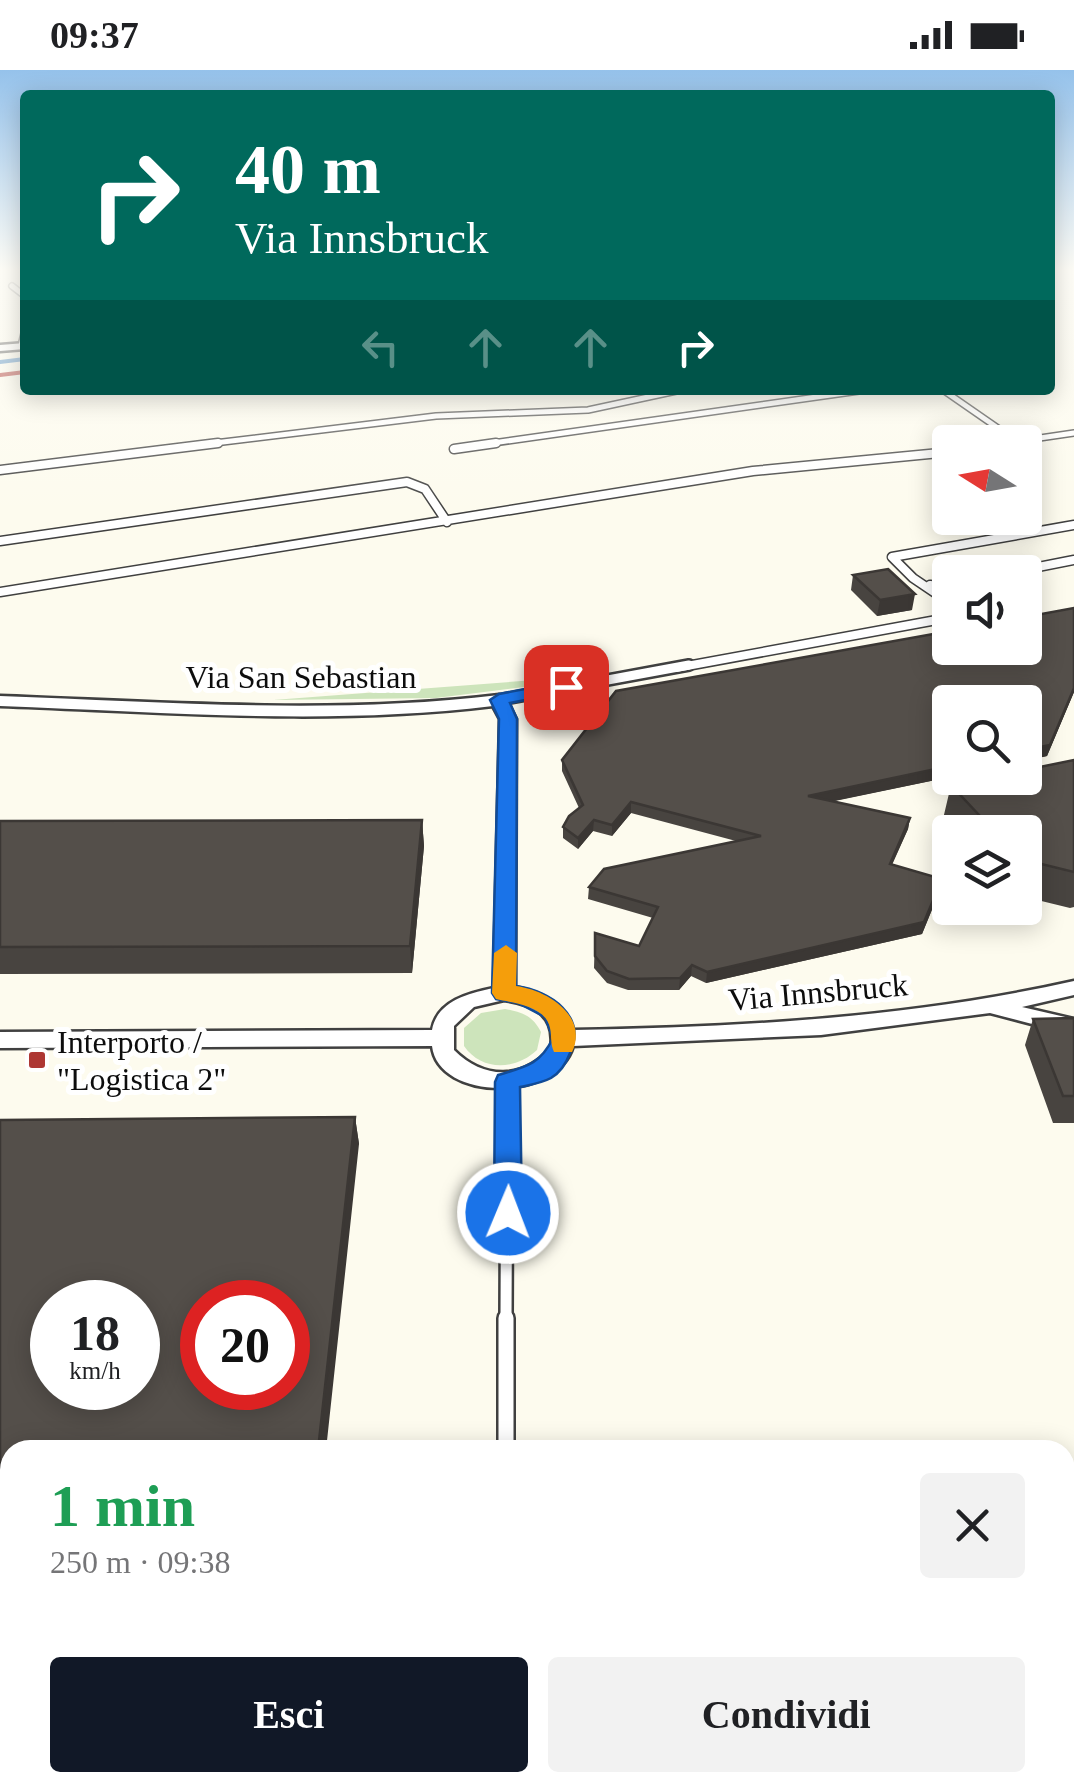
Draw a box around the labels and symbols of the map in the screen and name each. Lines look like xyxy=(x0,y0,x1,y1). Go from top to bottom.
north arrow xyxy=(932,425,1042,535)
pin xyxy=(524,645,609,730)
street label: Via San Sebastian xyxy=(186,659,416,695)
street label: Via Innsbruck xyxy=(727,966,909,1018)
place label: Interporto / "Logistica 2" xyxy=(57,1024,226,1097)
marker: Interporto / "Logistica 2" xyxy=(26,1049,48,1071)
position arrow xyxy=(456,1161,560,1265)
speed limit sign: 20 xyxy=(180,1280,310,1410)

